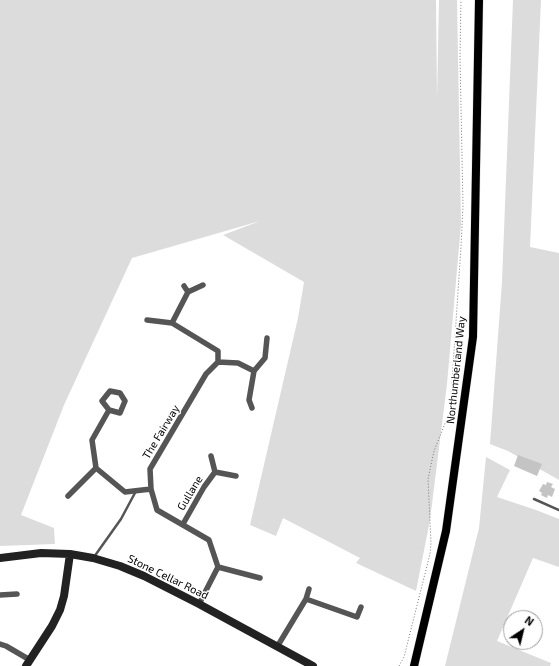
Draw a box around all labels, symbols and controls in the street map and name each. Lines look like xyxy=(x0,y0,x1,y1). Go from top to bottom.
street label: Northumberland Way xyxy=(444,316,468,424)
street label: The Fairway xyxy=(140,403,182,461)
street label: Gullane xyxy=(175,473,205,513)
street label: Stone Cellar Road xyxy=(125,552,211,602)
north arrow xyxy=(503,610,543,650)
text: N xyxy=(523,613,537,628)

